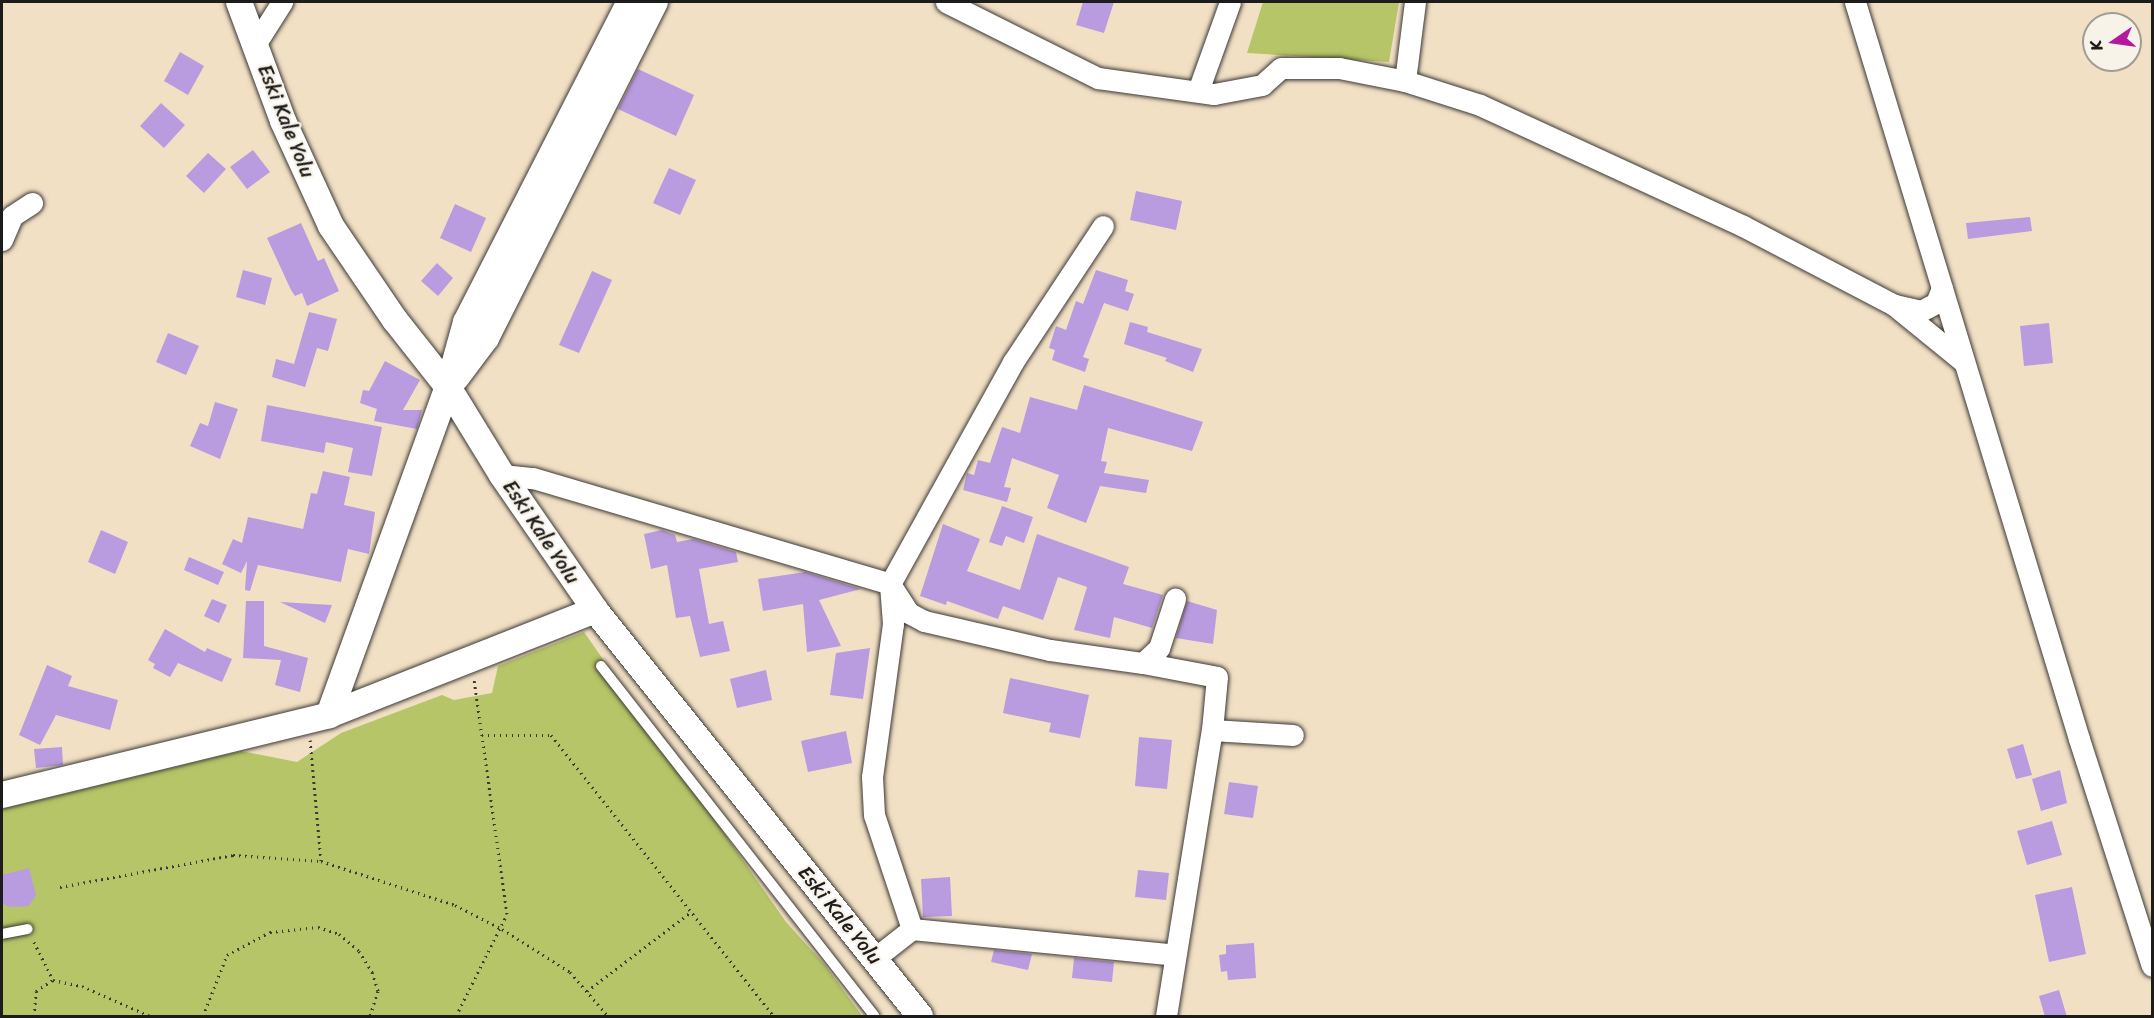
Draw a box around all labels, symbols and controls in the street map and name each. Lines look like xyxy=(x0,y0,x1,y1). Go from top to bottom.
north arrow xyxy=(2082,12,2142,72)
text: K xyxy=(2081,38,2111,54)
street label: Eski Kale Yolu xyxy=(252,61,320,181)
street label: Eski Kale Yolu xyxy=(497,475,585,589)
street label: Eski Kale Yolu xyxy=(793,861,887,969)

